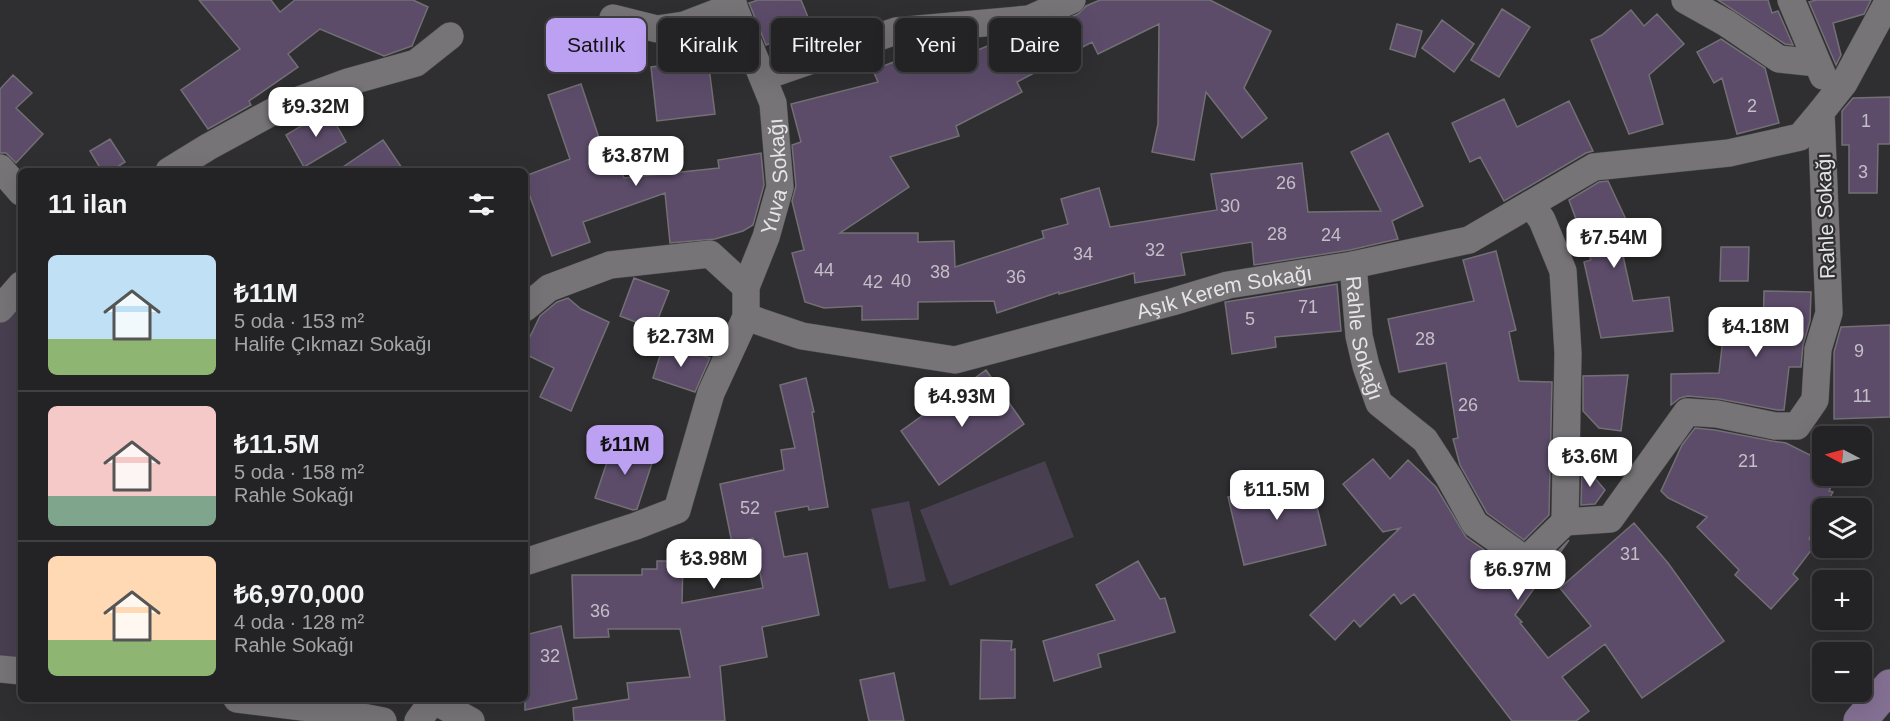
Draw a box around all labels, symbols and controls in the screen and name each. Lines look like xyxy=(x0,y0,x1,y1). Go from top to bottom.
chip: Satılık xyxy=(546,18,646,72)
chip: Kiralık xyxy=(658,18,759,72)
chip: Filtreler xyxy=(771,18,883,72)
chip: Yeni xyxy=(895,18,977,72)
chip: Daire xyxy=(989,18,1081,72)
pin: ₺9.32M xyxy=(267,87,365,138)
text: ₺9.32M xyxy=(282,95,350,117)
house number: 2 xyxy=(1747,96,1757,116)
house number: 1 xyxy=(1861,111,1871,131)
street label: Yuva Sokağı xyxy=(756,117,792,237)
pin: ₺3.87M xyxy=(587,136,685,187)
text: ₺3.87M xyxy=(602,144,670,166)
street label: Rahle Sokağı xyxy=(1811,153,1839,279)
house number: 3 xyxy=(1858,162,1868,182)
house number: 26 xyxy=(1276,173,1296,193)
icon: filters xyxy=(465,188,498,221)
text: 11 ilan xyxy=(48,189,128,219)
house number: 30 xyxy=(1220,196,1240,216)
pin: ₺7.54M xyxy=(1565,218,1663,269)
house number: 28 xyxy=(1267,224,1287,244)
house number: 24 xyxy=(1321,225,1341,245)
text: ₺7.54M xyxy=(1580,226,1648,248)
house number: 32 xyxy=(1145,240,1165,260)
house number: 34 xyxy=(1073,244,1093,264)
house number: 44 xyxy=(814,260,834,280)
street label: Aşık Kerem Sokağı xyxy=(1134,260,1314,323)
house number: 38 xyxy=(930,262,950,282)
house number: 36 xyxy=(1006,267,1026,287)
house number: 40 xyxy=(891,271,911,291)
house number: 42 xyxy=(863,272,883,292)
street label: Rahle Sokağı xyxy=(1342,275,1388,403)
text: ₺11M xyxy=(234,278,298,308)
icon: home xyxy=(96,279,168,351)
house number: 71 xyxy=(1298,297,1318,317)
pin: ₺4.18M xyxy=(1707,307,1805,358)
house number: 5 xyxy=(1245,309,1255,329)
text: 5 oda · 153 m² xyxy=(234,310,364,332)
text: ₺4.18M xyxy=(1722,315,1790,337)
pin: ₺2.73M xyxy=(632,317,730,368)
text: ₺2.73M xyxy=(647,325,715,347)
house number: 28 xyxy=(1415,329,1435,349)
text: Halife Çıkmazı Sokağı xyxy=(234,333,432,355)
house number: 9 xyxy=(1854,341,1864,361)
pin: ₺4.93M xyxy=(913,377,1011,428)
text: ₺4.93M xyxy=(928,385,996,407)
house number: 11 xyxy=(1853,386,1871,406)
house number: 26 xyxy=(1458,395,1478,415)
pin: ₺11M xyxy=(589,425,661,476)
north arrow xyxy=(1812,426,1872,486)
map controls xyxy=(1812,426,1872,702)
text: ₺11.5M xyxy=(234,429,320,459)
icon: home xyxy=(96,430,168,502)
text: ₺11M xyxy=(600,433,650,455)
pin: ₺3.6M xyxy=(1548,437,1632,488)
text: ₺3.6M xyxy=(1562,445,1618,467)
house number: 21 xyxy=(1738,451,1758,471)
text: 5 oda · 158 m² xyxy=(234,461,364,483)
pin: ₺11.5M xyxy=(1228,470,1326,521)
text: ₺11.5M xyxy=(1244,478,1310,500)
text: Rahle Sokağı xyxy=(234,484,354,506)
house number: 52 xyxy=(740,498,760,518)
button: layers xyxy=(1812,498,1872,558)
pin: ₺3.98M xyxy=(665,539,763,590)
house number: 31 xyxy=(1620,544,1640,564)
text: ₺3.98M xyxy=(680,547,748,569)
pin: ₺6.97M xyxy=(1469,550,1567,601)
text: ₺6.97M xyxy=(1484,558,1552,580)
button: + xyxy=(1812,570,1872,630)
text: ₺6,970,000 xyxy=(234,579,365,609)
icon: home xyxy=(96,580,168,652)
house number: 36 xyxy=(590,601,610,621)
text: 4 oda · 128 m² xyxy=(234,611,364,633)
text: Rahle Sokağı xyxy=(234,634,354,656)
button: − xyxy=(1812,642,1872,702)
house number: 32 xyxy=(540,646,560,666)

